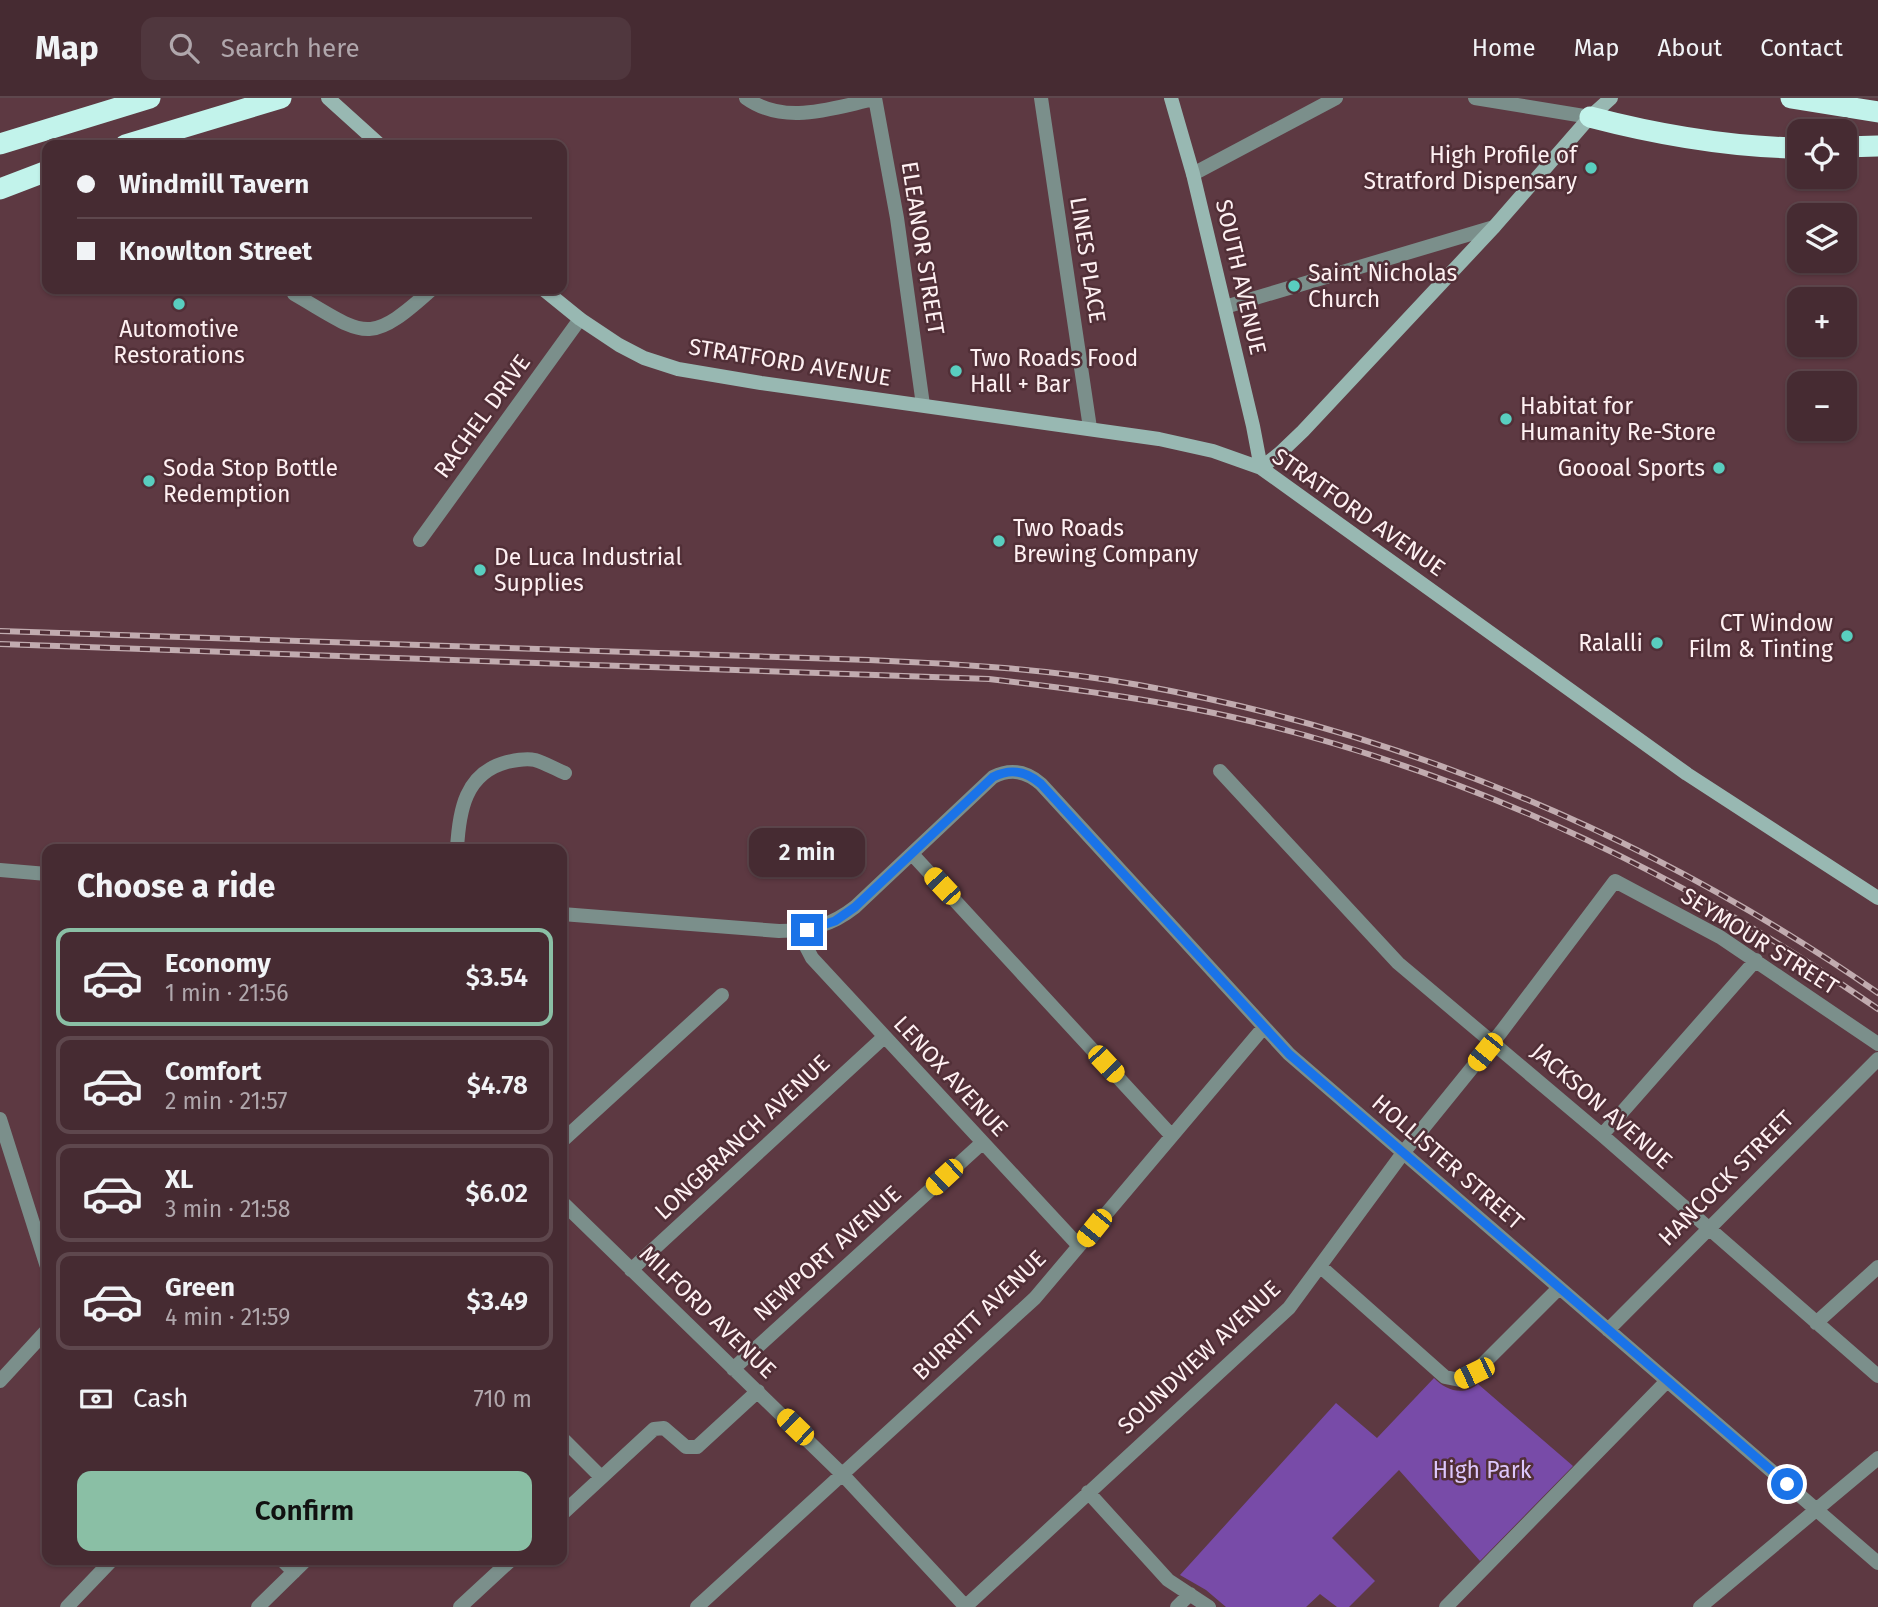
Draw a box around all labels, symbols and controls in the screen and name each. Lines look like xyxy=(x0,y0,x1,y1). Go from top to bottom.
search box xyxy=(141,17,631,80)
text: Map xyxy=(35,28,99,68)
icon: search xyxy=(165,29,203,67)
text: Search here xyxy=(221,33,360,64)
text: Home xyxy=(1472,34,1536,62)
text: Map xyxy=(1574,34,1620,62)
text: About xyxy=(1658,34,1722,62)
text: Contact xyxy=(1760,34,1843,62)
map controls xyxy=(1787,119,1857,441)
button: locate xyxy=(1787,119,1857,189)
place label: High Profile of Stratford Dispensary xyxy=(1363,141,1579,195)
street label: ELEANOR STREET xyxy=(895,159,951,337)
marker: High Profile of Stratford Dispensary xyxy=(1583,160,1599,176)
text: Windmill Tavern xyxy=(119,169,309,200)
street label: LINES PLACE xyxy=(1064,195,1112,325)
street label: SOUTH AVENUE xyxy=(1210,197,1272,357)
button: layers xyxy=(1787,203,1857,273)
text: Knowlton Street xyxy=(119,236,312,267)
place label: Saint Nicholas Church xyxy=(1308,259,1457,313)
marker: Saint Nicholas Church xyxy=(1286,278,1302,294)
button: + xyxy=(1787,287,1857,357)
marker: Automotive Restorations xyxy=(171,296,187,312)
place label: Automotive Restorations xyxy=(113,315,245,369)
street label: STRATFORD AVENUE xyxy=(687,332,893,392)
place label: Two Roads Food Hall + Bar xyxy=(970,344,1138,398)
street label: RACHEL DRIVE xyxy=(428,349,536,483)
marker: Two Roads Food Hall + Bar xyxy=(948,363,964,379)
button: − xyxy=(1787,371,1857,441)
place label: Habitat for Humanity Re-Store xyxy=(1520,392,1716,446)
marker: Habitat for Humanity Re-Store xyxy=(1498,411,1514,427)
street label: STRATFORD AVENUE xyxy=(1267,442,1451,582)
place label: Soda Stop Bottle Redemption xyxy=(163,454,338,508)
place label: Goooal Sports xyxy=(1558,454,1705,482)
marker: Goooal Sports xyxy=(1711,460,1727,476)
marker: Soda Stop Bottle Redemption xyxy=(141,473,157,489)
place label: Two Roads Brewing Company xyxy=(1013,514,1199,568)
marker: Two Roads Brewing Company xyxy=(991,533,1007,549)
place label: De Luca Industrial Supplies xyxy=(494,543,682,597)
marker: De Luca Industrial Supplies xyxy=(472,562,488,578)
place label: CT Window Film & Tinting xyxy=(1689,609,1834,663)
marker: CT Window Film & Tinting xyxy=(1839,628,1855,644)
place label: Ralalli xyxy=(1578,629,1643,657)
marker: Ralalli xyxy=(1649,635,1665,651)
callout: 2 min xyxy=(749,828,865,878)
text: 2 min xyxy=(779,838,835,866)
car xyxy=(920,863,965,909)
text: Choose a ride xyxy=(77,867,275,905)
street label: SEYMOUR STREET xyxy=(1676,881,1844,1001)
route end xyxy=(791,914,823,946)
icon: car xyxy=(81,946,144,1009)
text: Economy xyxy=(165,948,271,979)
text: $3.54 xyxy=(466,962,528,993)
text: 1 min · 21:56 xyxy=(165,979,289,1007)
street label: LENOX AVENUE xyxy=(888,1010,1014,1142)
car xyxy=(1464,1029,1507,1075)
street label: JACKSON AVENUE xyxy=(1526,1037,1678,1175)
car xyxy=(1084,1041,1129,1087)
street label: LONGBRANCH AVENUE xyxy=(649,1049,835,1225)
icon: car xyxy=(81,1054,144,1117)
text: Comfort xyxy=(165,1056,261,1087)
text: $4.78 xyxy=(467,1070,528,1101)
text: 2 min · 21:57 xyxy=(165,1087,287,1115)
street label: HOLLISTER STREET xyxy=(1366,1089,1530,1236)
street label: HANCOCK STREET xyxy=(1653,1104,1800,1251)
car xyxy=(922,1155,967,1199)
icon: car xyxy=(81,1162,144,1225)
text: XL xyxy=(165,1164,193,1195)
text: $6.02 xyxy=(465,1178,528,1209)
street label: NEWPORT AVENUE xyxy=(747,1179,907,1327)
text: 3 min · 21:58 xyxy=(165,1195,291,1223)
car xyxy=(1073,1205,1116,1251)
street label: MILFORD AVENUE xyxy=(634,1240,782,1384)
street label: BURRITT AVENUE xyxy=(906,1244,1052,1386)
icon: car xyxy=(81,1270,144,1333)
text: Green xyxy=(165,1272,235,1303)
street label: SOUNDVIEW AVENUE xyxy=(1112,1274,1286,1440)
text: $3.49 xyxy=(467,1286,528,1317)
text: 4 min · 21:59 xyxy=(165,1303,290,1331)
car xyxy=(1451,1354,1498,1392)
icon: cash xyxy=(77,1380,115,1418)
text: Cash xyxy=(133,1383,189,1414)
text: 710 m xyxy=(474,1385,532,1413)
car xyxy=(773,1405,818,1449)
park label: High Park xyxy=(1433,1456,1532,1484)
route start xyxy=(1771,1468,1803,1500)
button: Confirm xyxy=(77,1471,532,1551)

